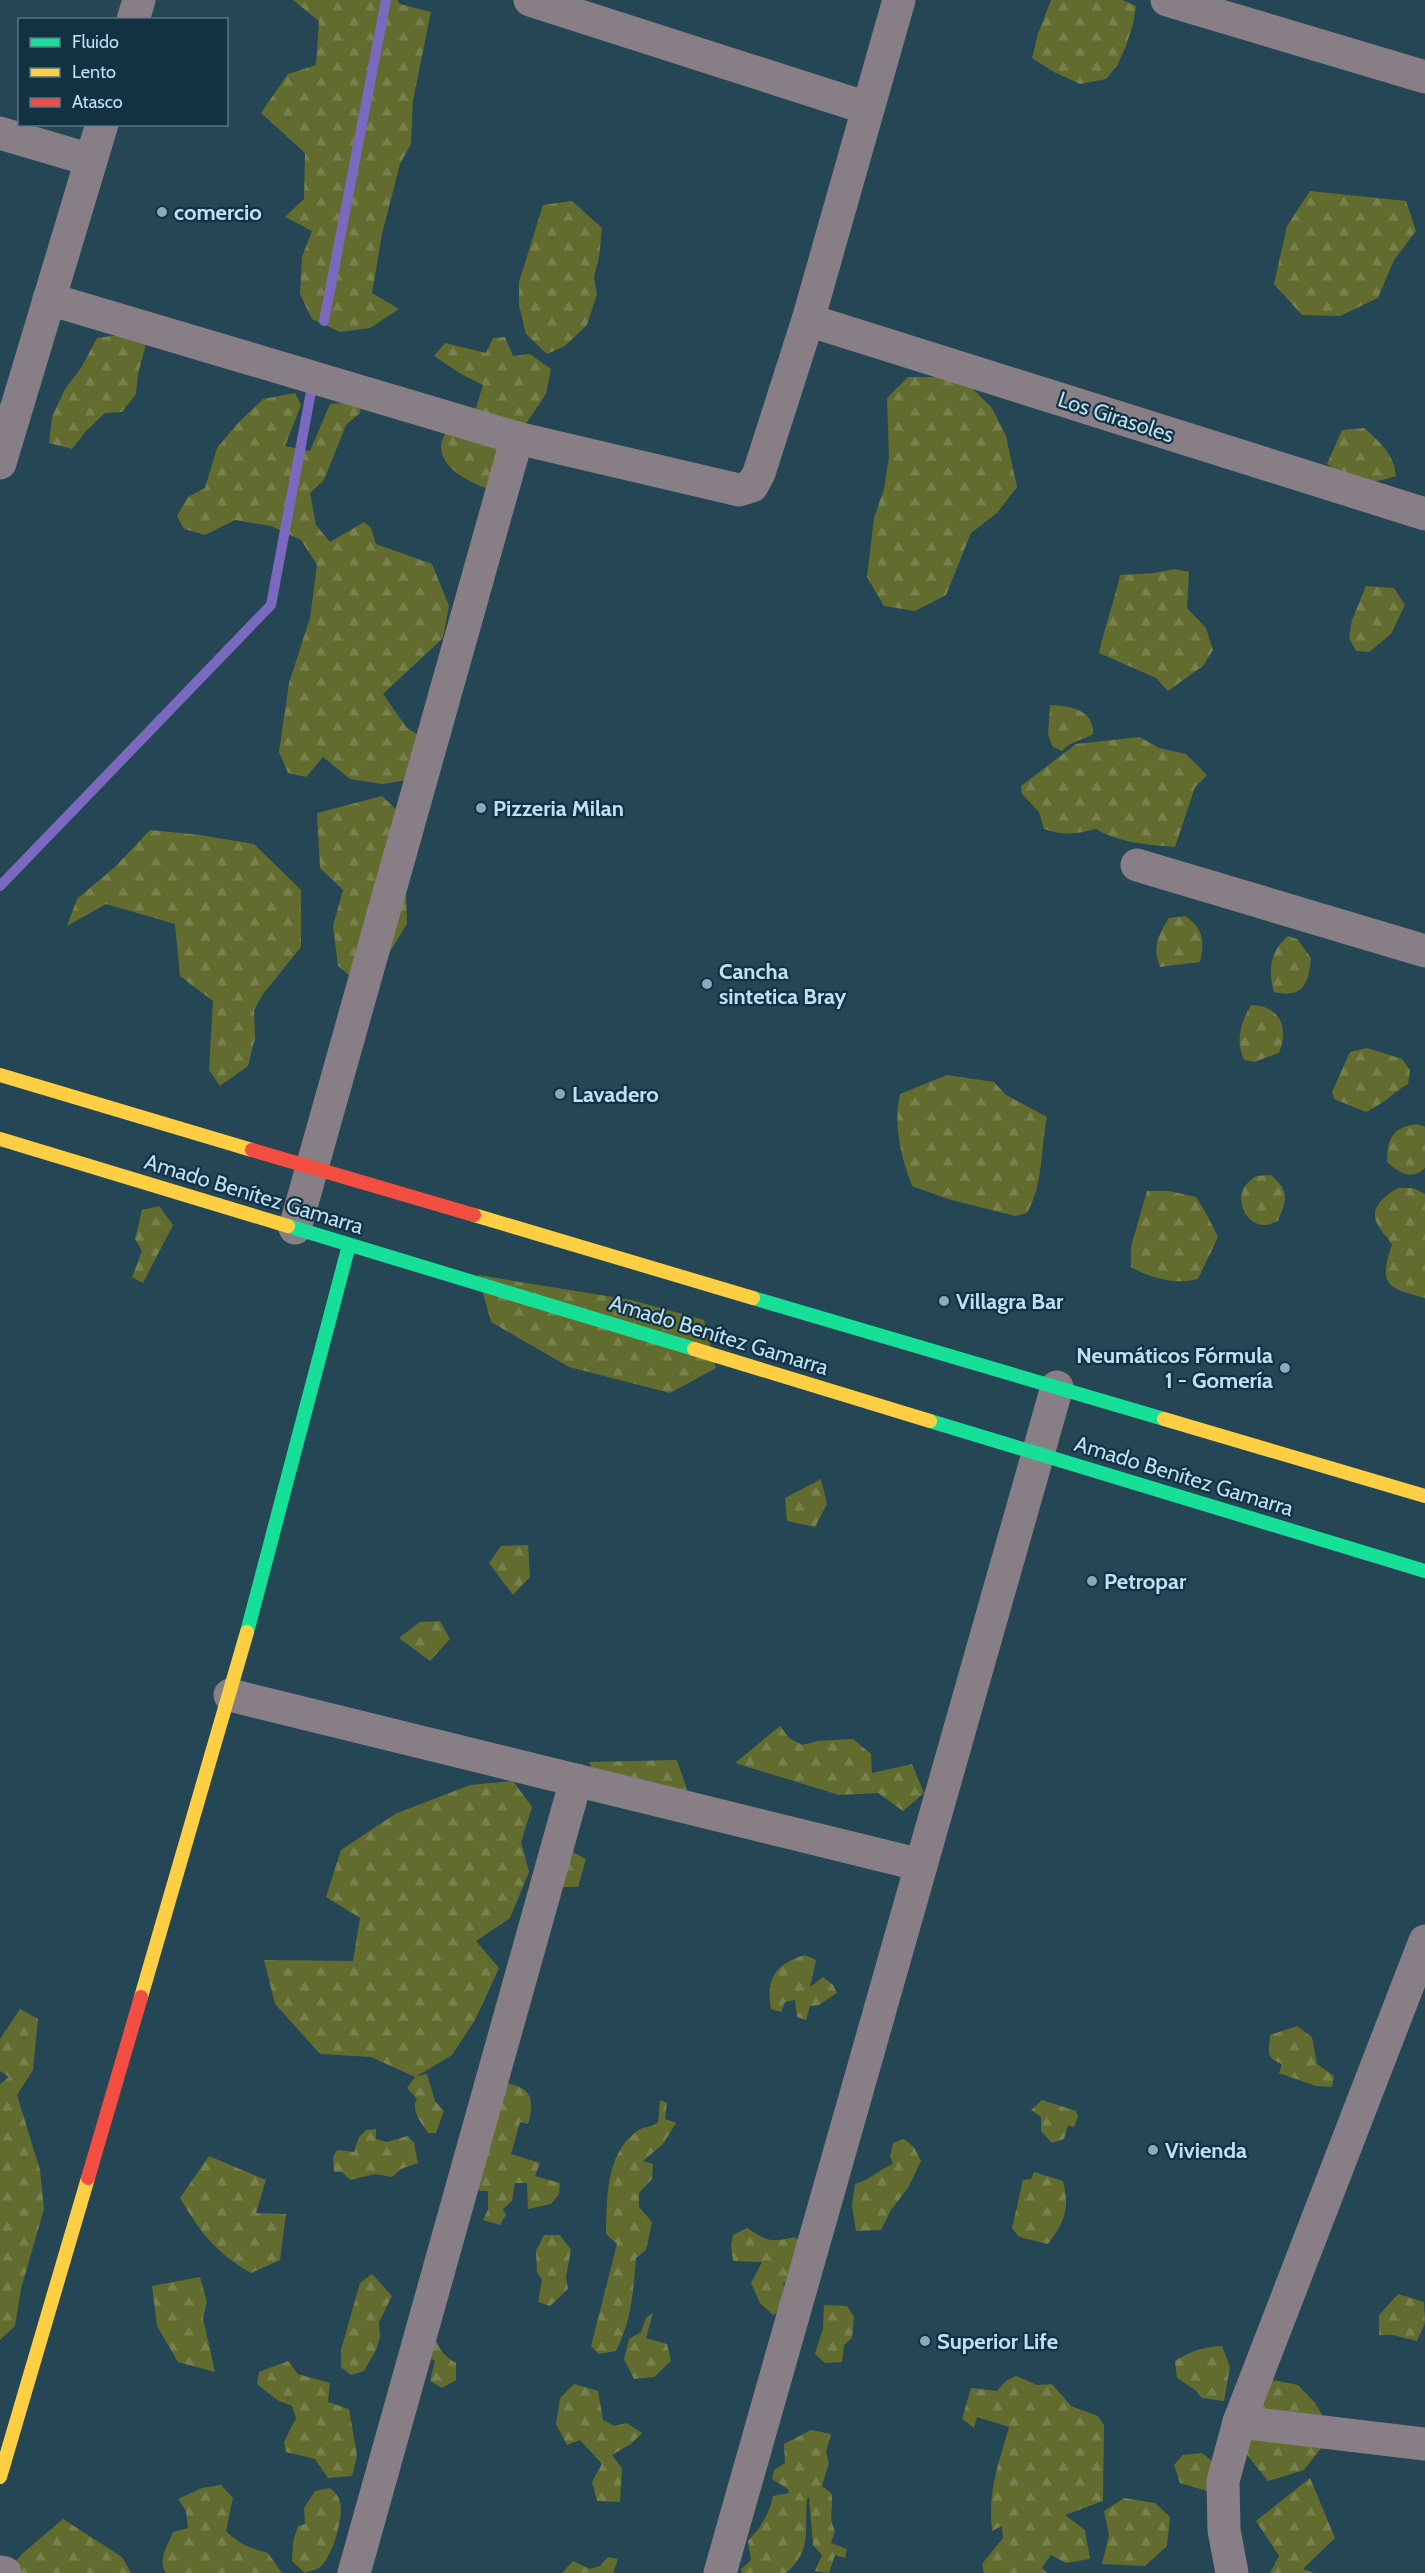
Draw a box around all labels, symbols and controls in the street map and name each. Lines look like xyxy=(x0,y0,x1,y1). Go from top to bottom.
legend xyxy=(18,18,228,126)
text: Fluido xyxy=(72,31,119,53)
text: Lento xyxy=(72,61,116,83)
text: Atasco xyxy=(72,91,123,113)
place label: comercio xyxy=(174,199,262,226)
marker: comercio xyxy=(155,205,169,219)
street label: Los Girasoles xyxy=(1055,386,1177,448)
place label: Pizzeria Milan xyxy=(493,795,624,822)
marker: Pizzeria Milan xyxy=(474,801,488,815)
place label: Cancha sintetica Bray xyxy=(719,958,847,1010)
marker: Cancha sintetica Bray xyxy=(700,977,714,991)
place label: Lavadero xyxy=(572,1081,659,1108)
marker: Lavadero xyxy=(553,1087,567,1101)
street label: Amado Benítez Gamarra xyxy=(141,1148,367,1240)
place label: Villagra Bar xyxy=(956,1288,1064,1315)
street label: Amado Benítez Gamarra xyxy=(606,1289,832,1381)
marker: Villagra Bar xyxy=(937,1294,951,1308)
place label: Neumáticos Fórmula 1 - Gomería xyxy=(1076,1342,1273,1394)
marker: Neumáticos Fórmula 1 - Gomería xyxy=(1278,1361,1292,1375)
street label: Amado Benítez Gamarra xyxy=(1071,1430,1297,1522)
place label: Petropar xyxy=(1104,1568,1187,1595)
marker: Petropar xyxy=(1085,1574,1099,1588)
place label: Vivienda xyxy=(1165,2137,1247,2164)
marker: Vivienda xyxy=(1146,2143,1160,2157)
place label: Superior Life xyxy=(937,2328,1058,2355)
marker: Superior Life xyxy=(918,2334,932,2348)

